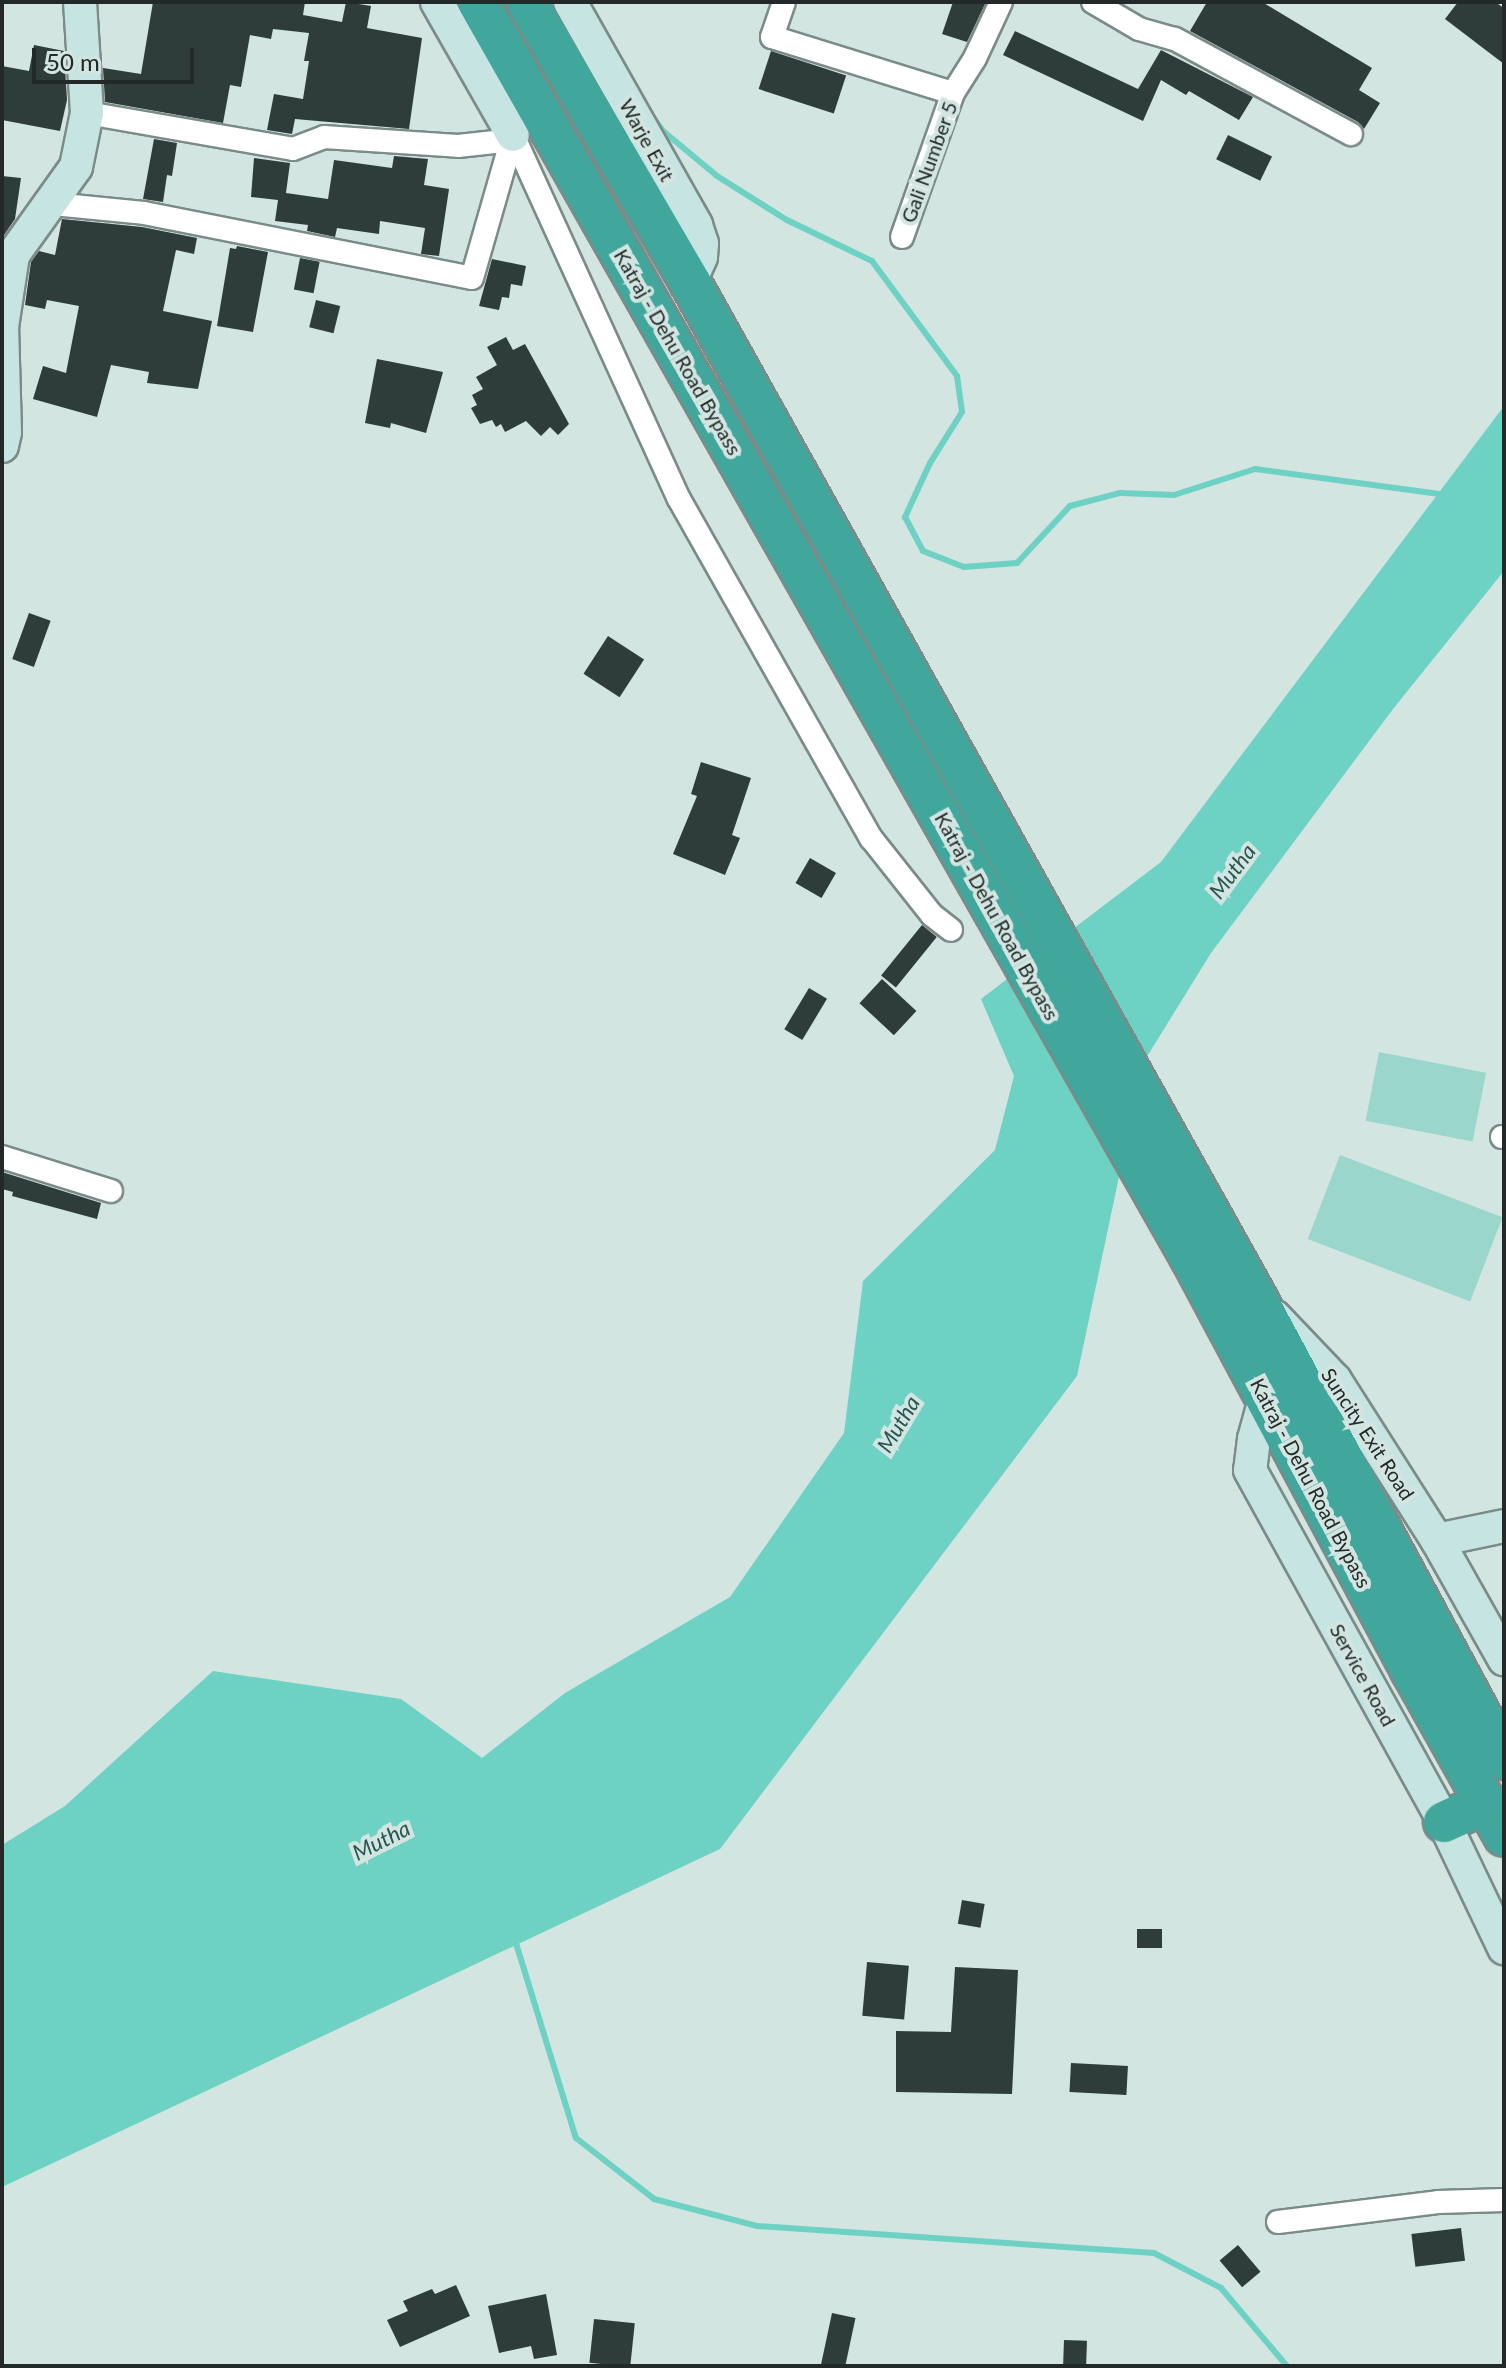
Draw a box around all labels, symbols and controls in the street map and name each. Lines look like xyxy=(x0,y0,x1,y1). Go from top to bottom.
scale bar xyxy=(36,32,198,82)
text: 50 m xyxy=(46,47,100,76)
street label: Warje Exit xyxy=(615,94,679,186)
street label: Gali Number 5 xyxy=(896,98,962,226)
street label: Katraj - Dehu Road Bypass xyxy=(609,245,747,459)
street label: Katraj - Dehu Road Bypass xyxy=(930,808,1064,1024)
water label: Mutha xyxy=(1203,839,1261,903)
street label: Suncity Exit Road xyxy=(1316,1363,1420,1505)
street label: Katraj - Dehu Road Bypass xyxy=(1246,1374,1376,1592)
water label: Mutha xyxy=(871,1391,925,1457)
street label: Service Road xyxy=(1325,1620,1401,1730)
water label: Mutha xyxy=(348,1814,414,1866)

